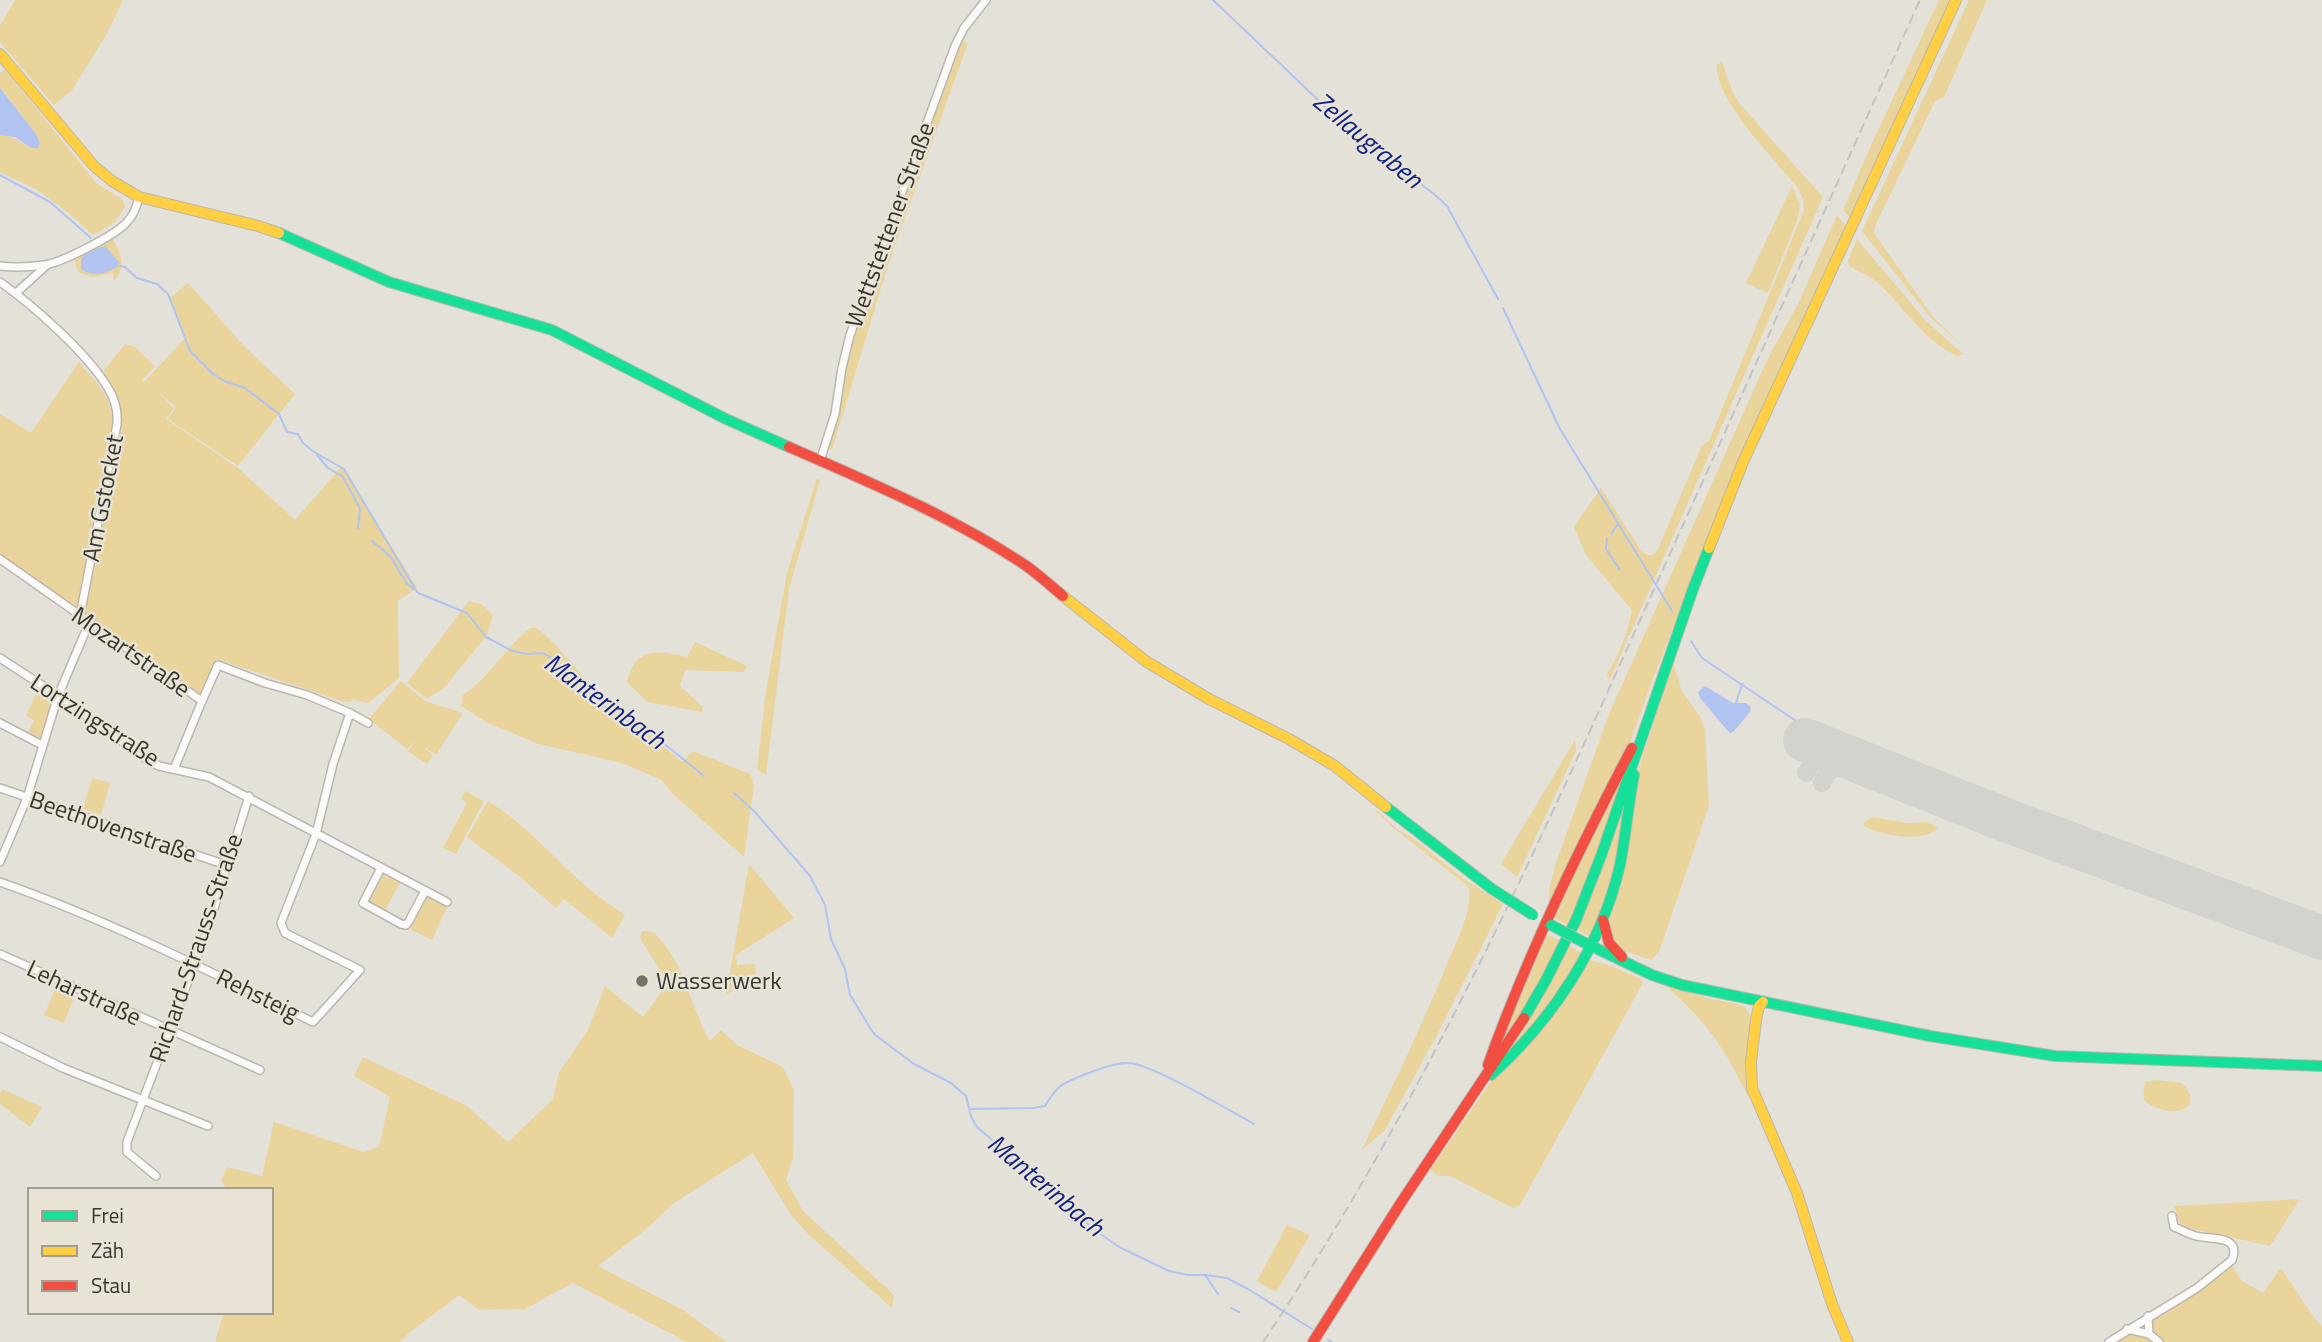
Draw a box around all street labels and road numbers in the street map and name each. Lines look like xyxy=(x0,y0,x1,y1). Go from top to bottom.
street label: Wettstettener Straße xyxy=(835,117,943,332)
street label: Am Gstocket xyxy=(72,431,132,564)
street label: Mozartstraße xyxy=(65,597,198,706)
street label: Lortzingstraße xyxy=(24,664,167,775)
street label: Beethovenstraße xyxy=(25,781,202,872)
street label: Richard-Strauss-Straße xyxy=(139,829,251,1067)
street label: Leharstraße xyxy=(21,950,148,1034)
street label: Rehsteig xyxy=(211,958,306,1030)

